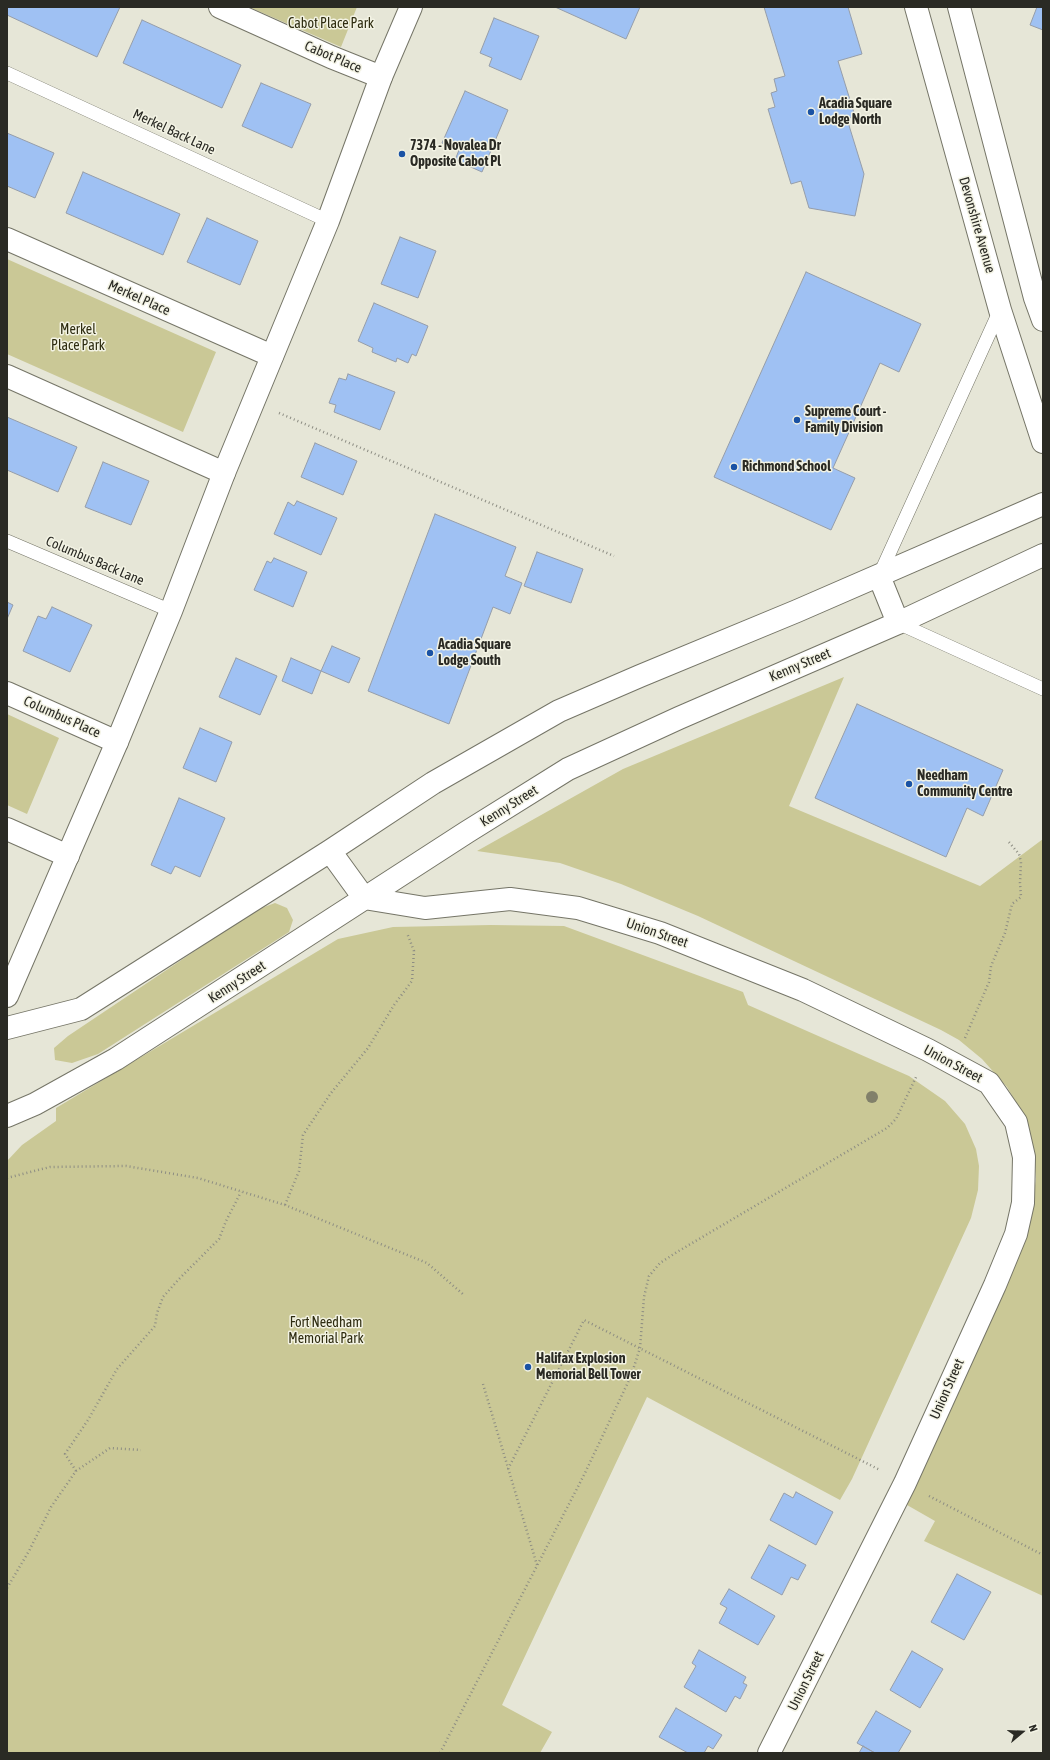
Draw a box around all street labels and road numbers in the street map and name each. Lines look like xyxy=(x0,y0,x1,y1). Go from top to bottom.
street label: Cabot Place xyxy=(302,37,364,77)
street label: Merkel Back Lane xyxy=(130,106,218,158)
street label: Devonshire Avenue xyxy=(955,175,999,275)
street label: Merkel Place xyxy=(105,277,173,319)
street label: Columbus Back Lane xyxy=(43,533,147,589)
street label: Kenny Street xyxy=(767,645,833,685)
street label: Columbus Place xyxy=(21,693,103,741)
street label: Kenny Street xyxy=(477,782,541,830)
street label: Union Street xyxy=(624,915,690,951)
street label: Kenny Street xyxy=(205,957,269,1007)
street label: Union Street xyxy=(921,1041,985,1087)
street label: Union Street xyxy=(926,1356,968,1422)
street label: Union Street xyxy=(784,1648,828,1714)

